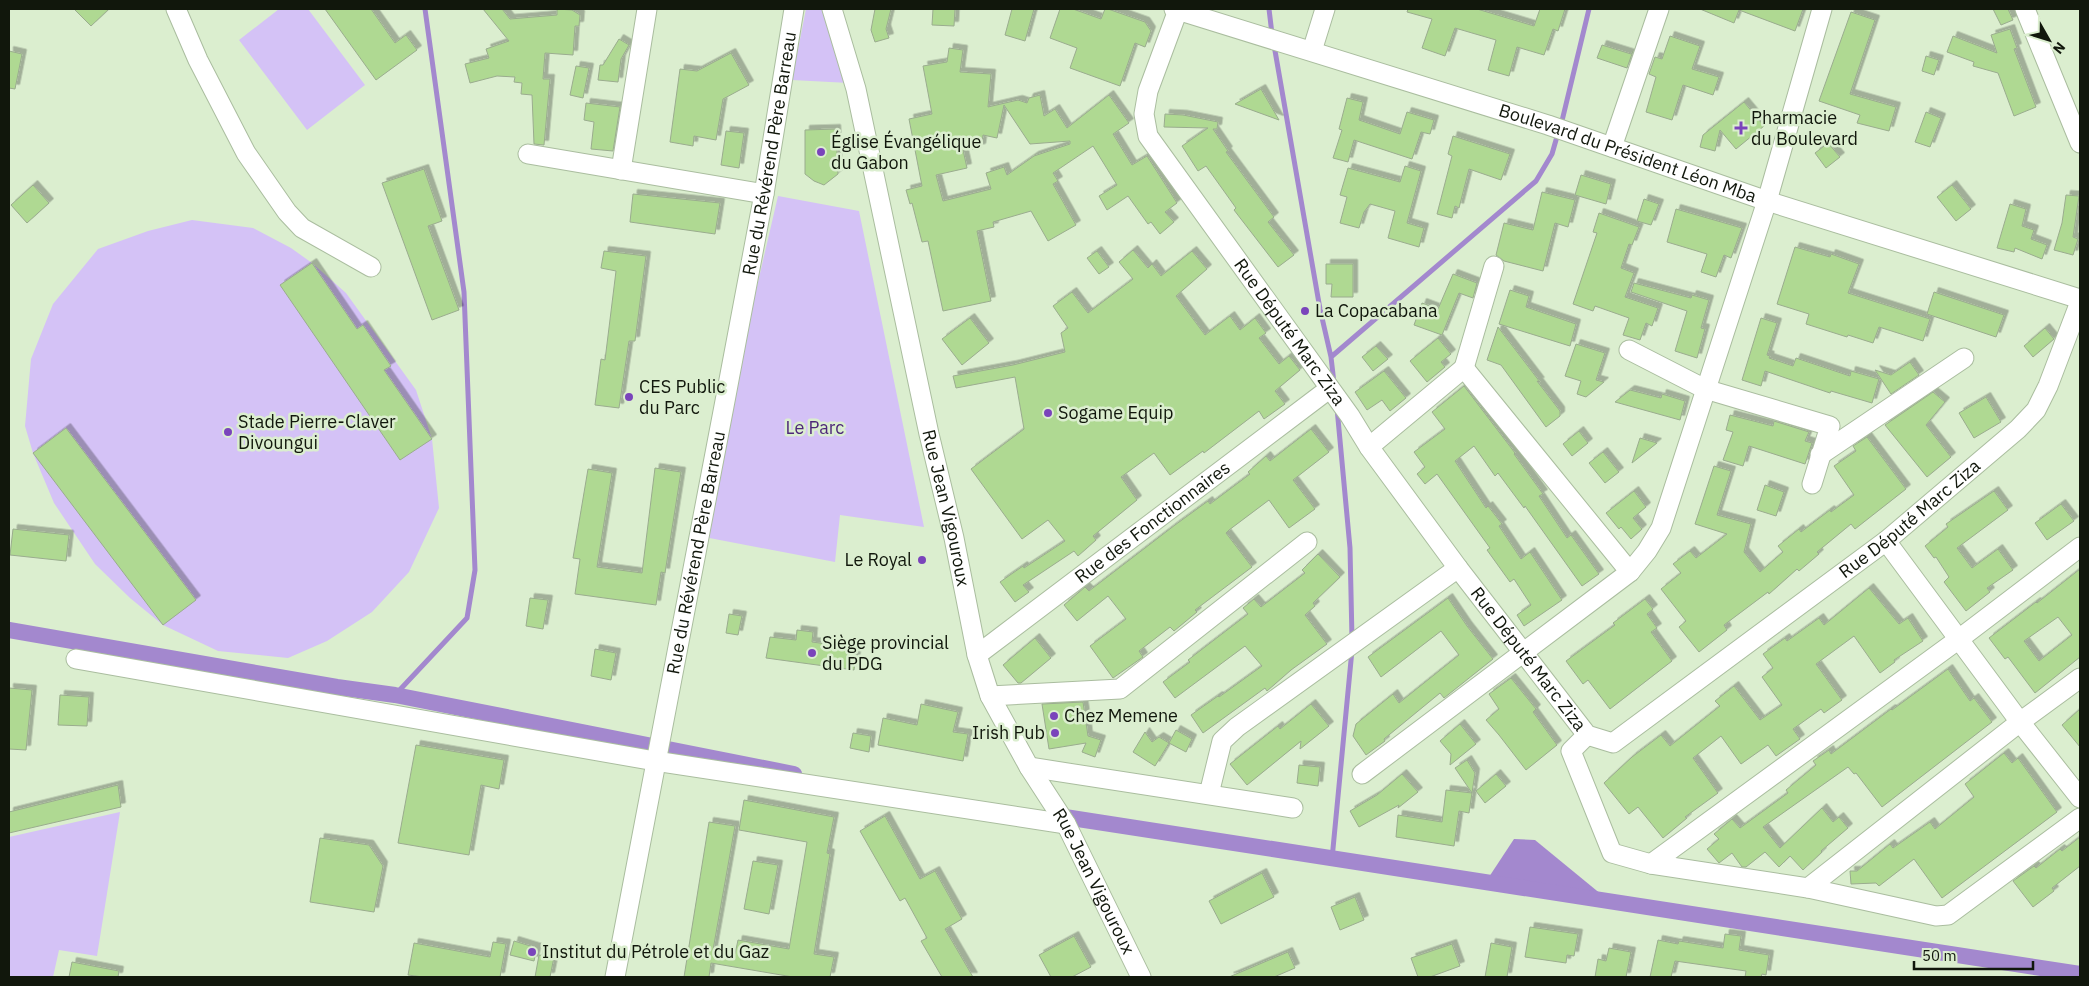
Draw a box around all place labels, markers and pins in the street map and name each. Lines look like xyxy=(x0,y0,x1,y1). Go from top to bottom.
place label: Pharmacie du Boulevard xyxy=(1751,106,1858,150)
marker: Pharmacie du Boulevard xyxy=(1735,122,1747,134)
place label: Église Évangélique du Gabon xyxy=(831,130,982,174)
marker: Église Évangélique du Gabon xyxy=(815,146,827,158)
place label: La Copacabana xyxy=(1315,299,1438,322)
marker: La Copacabana xyxy=(1299,305,1311,317)
place label: CES Public du Parc xyxy=(639,375,725,419)
marker: CES Public du Parc xyxy=(623,391,635,403)
place label: Sogame Equip xyxy=(1058,401,1173,424)
marker: Sogame Equip xyxy=(1042,407,1054,419)
place label: Stade Pierre-Claver Divoungui xyxy=(238,410,396,454)
marker: Stade Pierre-Claver Divoungui xyxy=(222,426,234,438)
place label: Le Royal xyxy=(845,548,912,571)
marker: Le Royal xyxy=(916,554,928,566)
place label: Siège provincial du PDG xyxy=(822,631,949,675)
marker: Siège provincial du PDG xyxy=(806,647,818,659)
place label: Chez Memene xyxy=(1064,704,1178,727)
marker: Chez Memene xyxy=(1048,710,1060,722)
place label: Irish Pub xyxy=(972,721,1045,744)
marker: Irish Pub xyxy=(1049,727,1061,739)
place label: Institut du Pétrole et du Gaz xyxy=(542,940,769,963)
marker: Institut du Pétrole et du Gaz xyxy=(526,946,538,958)

